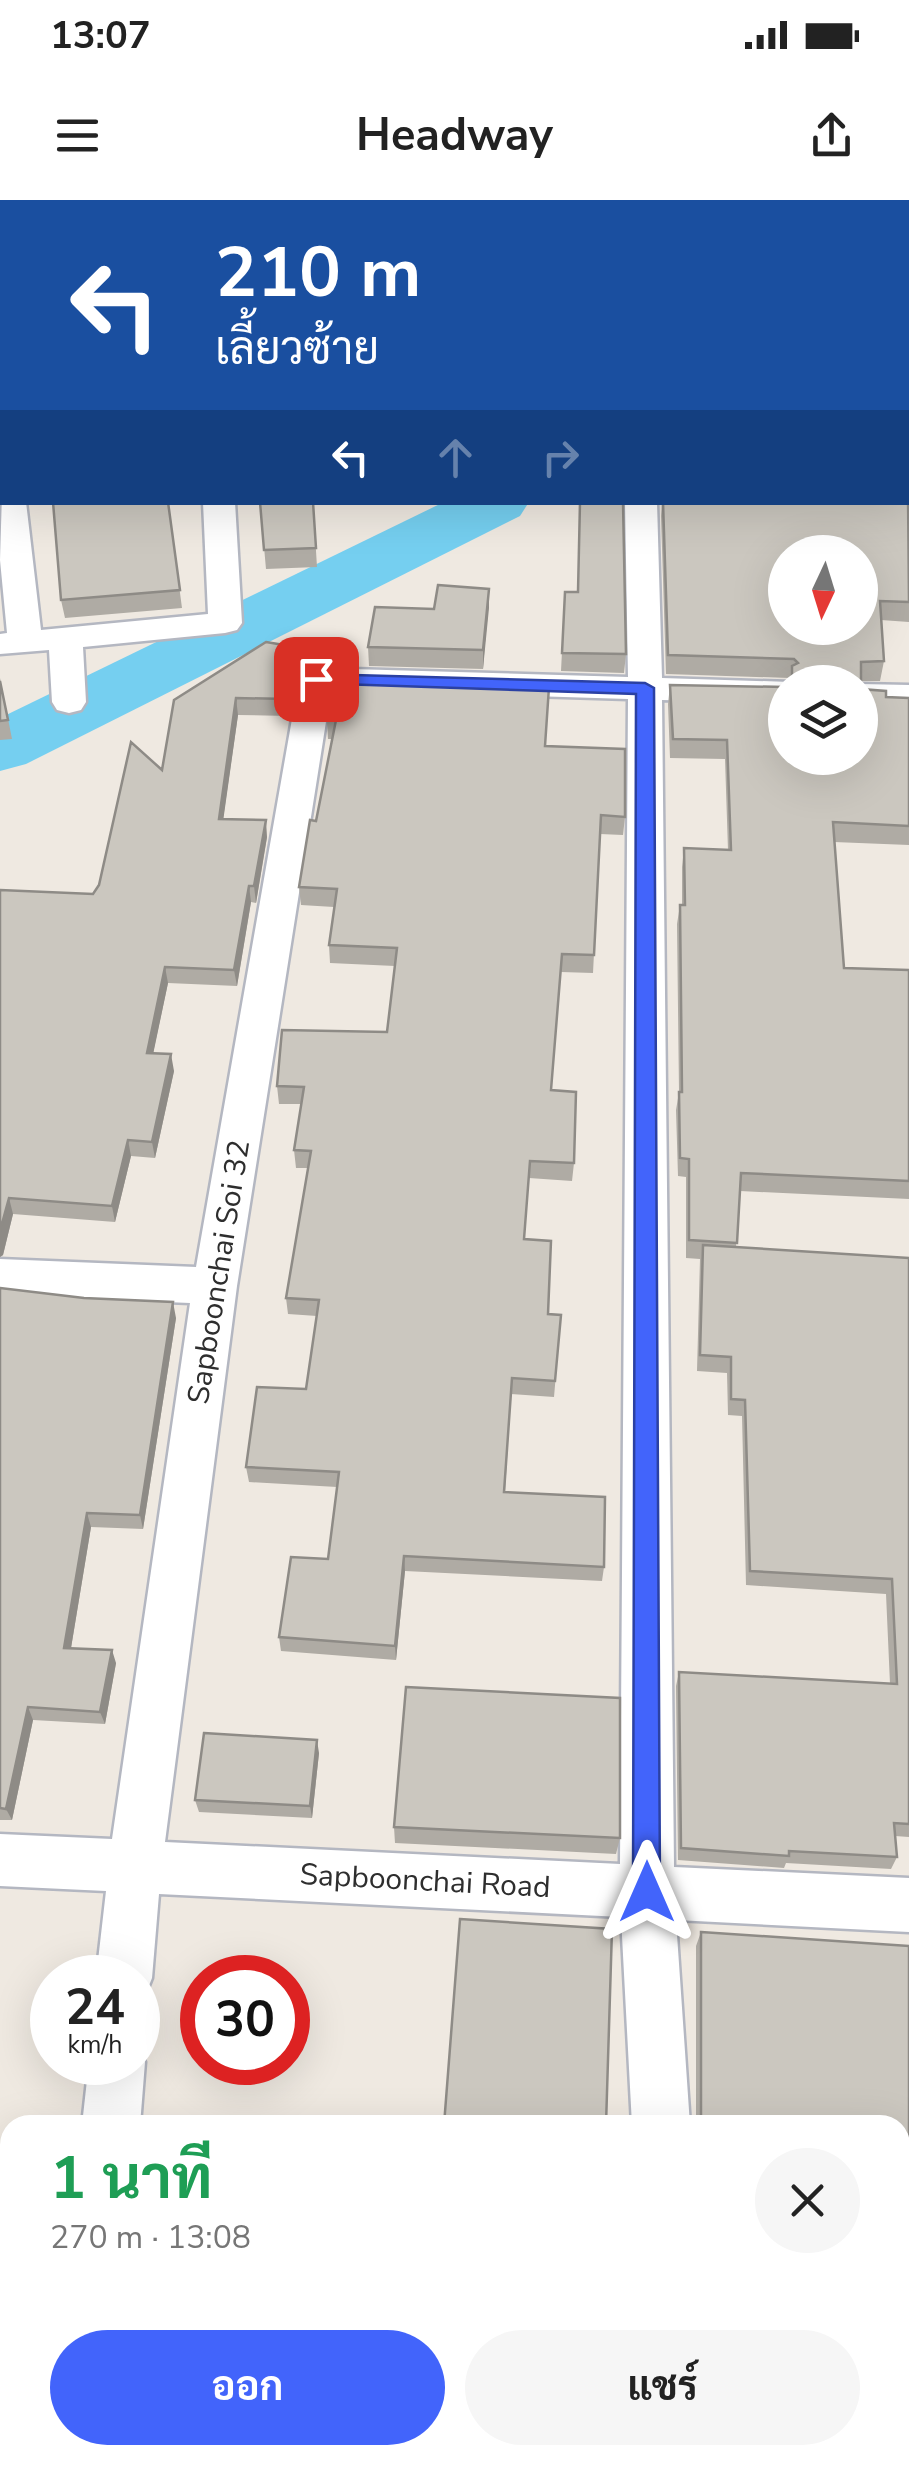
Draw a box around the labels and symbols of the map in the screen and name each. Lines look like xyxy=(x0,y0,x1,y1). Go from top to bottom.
north arrow xyxy=(768,535,878,645)
pin xyxy=(274,637,359,722)
street label: Sapboonchai Soi 32 xyxy=(178,1137,260,1407)
position arrow xyxy=(595,1840,699,1944)
street label: Sapboonchai Road xyxy=(299,1854,551,1908)
speed limit sign: 30 xyxy=(180,1955,310,2085)

